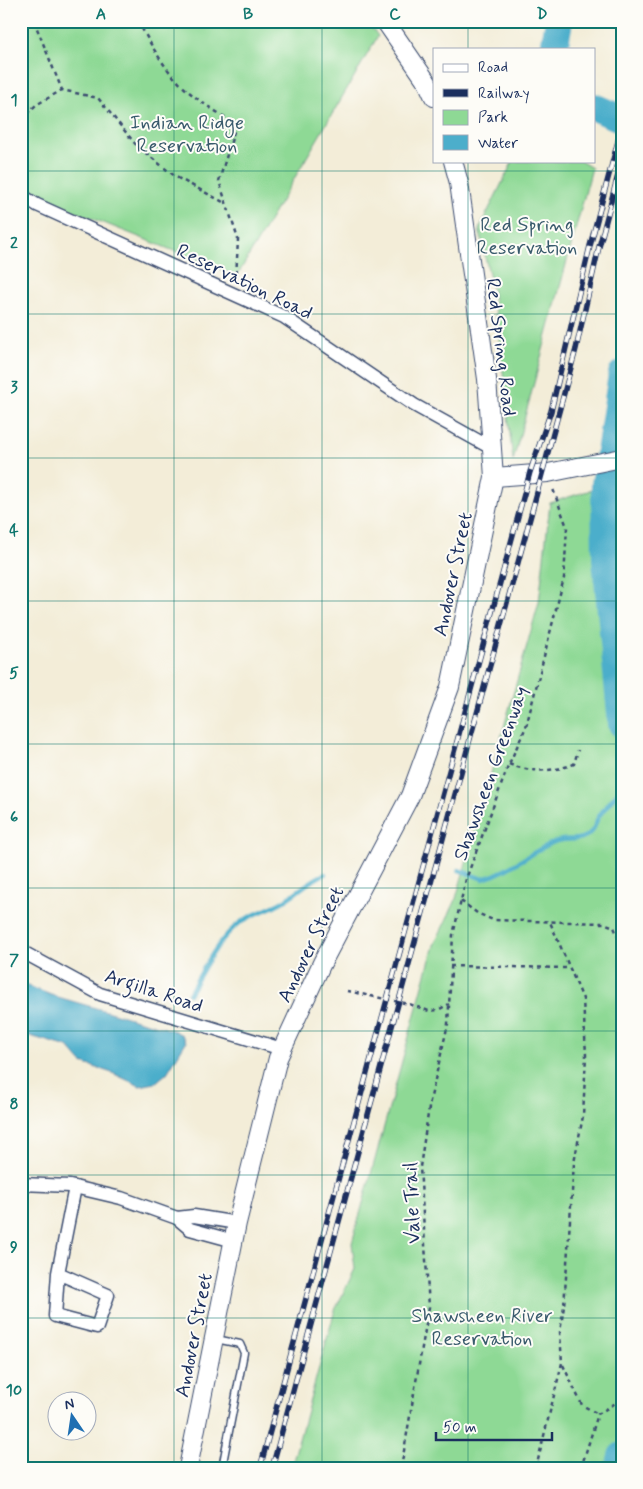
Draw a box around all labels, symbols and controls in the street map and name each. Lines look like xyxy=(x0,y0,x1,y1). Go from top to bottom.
text: A xyxy=(96,4,106,25)
text: B xyxy=(243,4,253,25)
text: C xyxy=(389,4,401,25)
text: D xyxy=(536,4,548,25)
legend xyxy=(433,48,596,162)
text: Road xyxy=(478,58,508,78)
text: Railway xyxy=(478,84,530,104)
text: 1 xyxy=(10,90,18,111)
text: Park xyxy=(478,108,508,128)
park label: Indian Ridge Reservation xyxy=(130,110,244,160)
text: Water xyxy=(478,134,518,154)
park label: Red Spring Reservation xyxy=(477,212,577,262)
text: 2 xyxy=(10,233,18,254)
street label: Reservation Road xyxy=(172,238,317,327)
street label: Red Spring Road xyxy=(479,277,522,418)
text: 3 xyxy=(10,377,18,398)
street label: Andover Street xyxy=(427,510,480,639)
text: 4 xyxy=(9,520,19,541)
text: 5 xyxy=(9,663,19,684)
street label: Shawsheen Greenway xyxy=(447,683,535,864)
text: 6 xyxy=(10,807,18,828)
street label: Andover Street xyxy=(272,882,351,1007)
text: 7 xyxy=(9,950,19,971)
street label: Argilla Road xyxy=(100,963,206,1022)
text: 8 xyxy=(9,1094,19,1115)
street label: Vale Trail xyxy=(398,1161,427,1244)
text: 9 xyxy=(10,1237,18,1258)
street label: Andover Street xyxy=(169,1271,220,1400)
park label: Shawsheen River Reservation xyxy=(411,1303,553,1353)
text: 10 xyxy=(6,1380,22,1401)
north arrow xyxy=(48,1392,98,1442)
text: N xyxy=(63,1394,76,1414)
scale bar xyxy=(436,1409,552,1441)
text: 50 m xyxy=(443,1418,477,1438)

